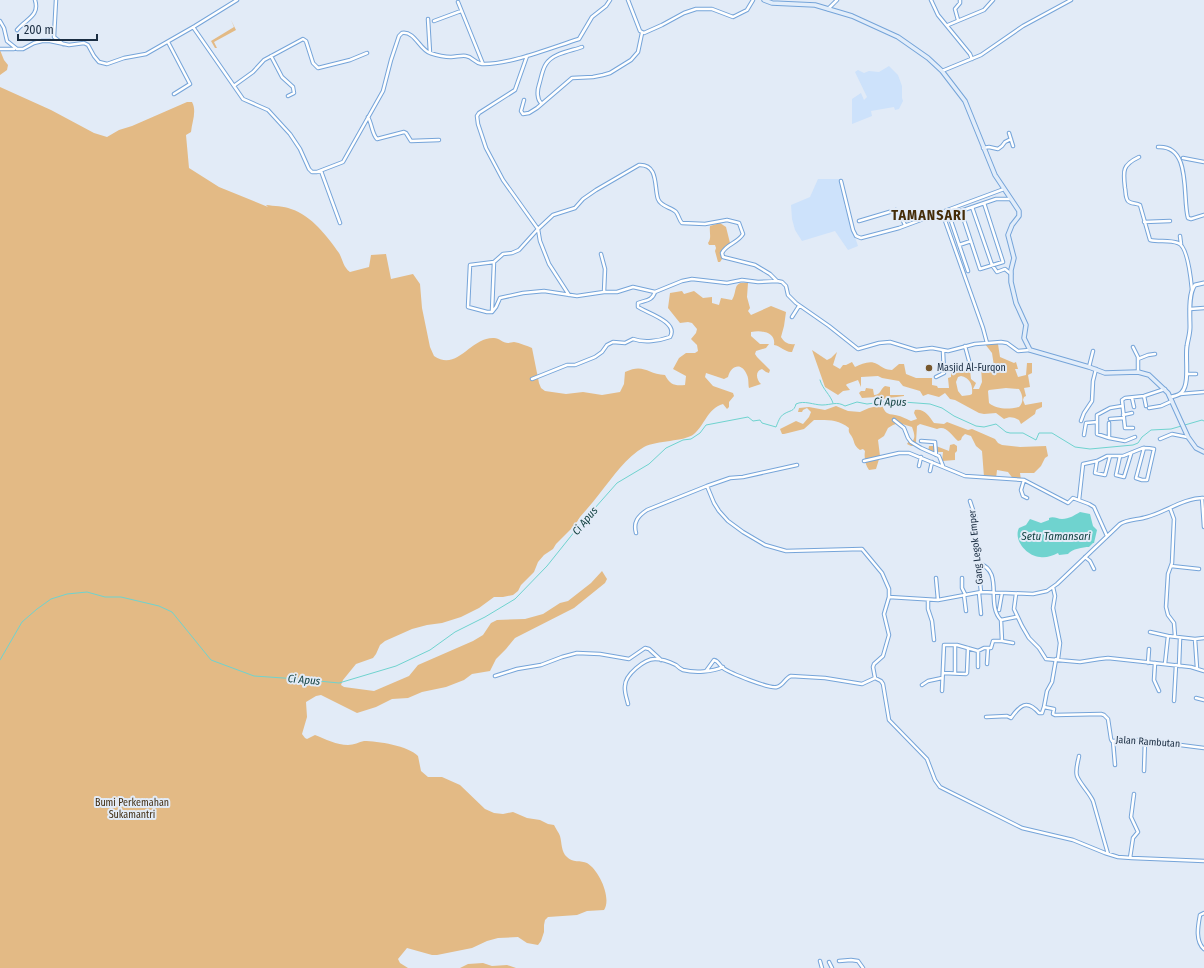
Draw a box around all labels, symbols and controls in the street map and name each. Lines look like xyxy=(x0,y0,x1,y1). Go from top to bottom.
scale bar xyxy=(18,16,97,42)
text: 200 m xyxy=(24,23,54,37)
district label: TAMANSARI xyxy=(891,207,967,224)
place label: Masjid Al-Furqon xyxy=(937,362,1006,374)
marker: Masjid Al-Furqon xyxy=(924,363,934,373)
water label: Ci Apus xyxy=(874,395,907,409)
water label: Ci Apus xyxy=(569,504,601,538)
street label: Gang Legok Emper xyxy=(966,509,986,585)
water label: Setu Tamansari xyxy=(1020,530,1091,543)
water label: Ci Apus xyxy=(287,672,321,688)
street label: Jalan Rambutan xyxy=(1115,734,1181,750)
park label: Bumi Perkemahan Sukamantri xyxy=(95,797,169,821)

